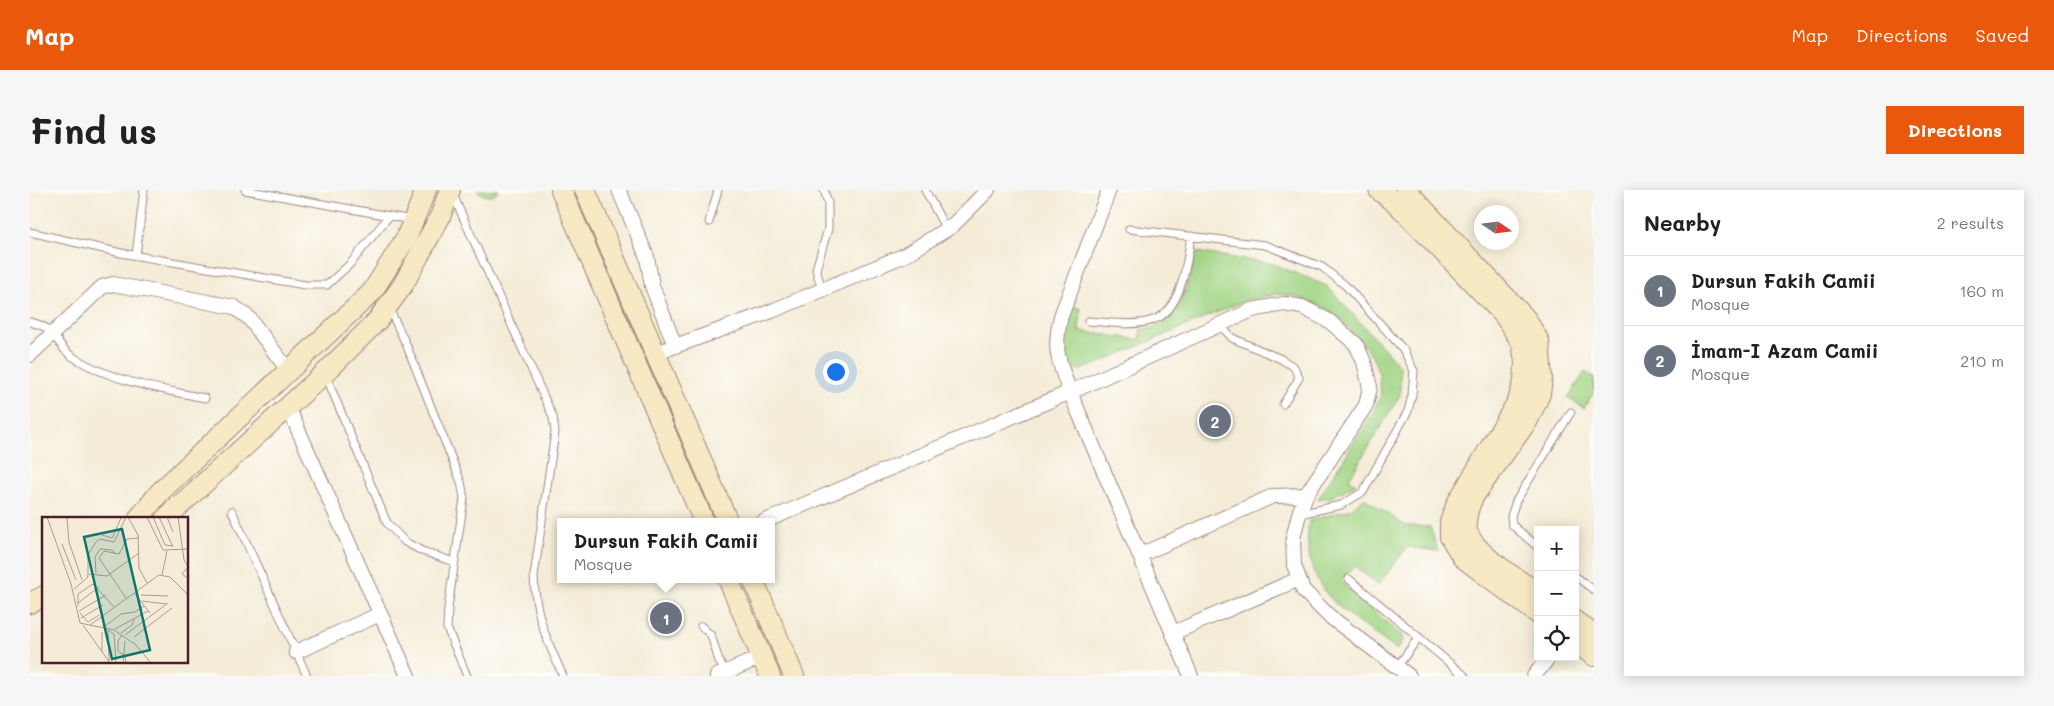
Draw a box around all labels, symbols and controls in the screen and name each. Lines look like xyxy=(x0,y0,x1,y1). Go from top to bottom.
text: Map xyxy=(25,20,74,51)
text: Map xyxy=(1791,23,1828,47)
text: Directions xyxy=(1856,23,1948,47)
text: Saved xyxy=(1976,23,2029,47)
button: Directions xyxy=(1886,106,2024,154)
text: Find us xyxy=(30,107,157,153)
north arrow xyxy=(1474,205,1519,250)
text: Nearby xyxy=(1644,209,1721,236)
text: 2 results xyxy=(1937,212,2004,233)
text: Dursun Fakih Camii xyxy=(1691,268,1876,293)
text: 1 xyxy=(1656,280,1664,301)
text: 160 m xyxy=(1959,280,2004,301)
text: Mosque xyxy=(1691,293,1750,314)
text: İmam-I Azam Camii xyxy=(1691,338,1878,363)
text: 2 xyxy=(1656,350,1664,371)
text: 210 m xyxy=(1960,350,2004,371)
your location xyxy=(823,359,849,385)
text: Mosque xyxy=(1691,363,1750,384)
pin: 2 xyxy=(1199,402,1231,440)
inset map xyxy=(42,517,189,663)
popup xyxy=(557,518,775,583)
map controls xyxy=(1534,526,1579,661)
button: + xyxy=(1534,526,1579,571)
text: Dursun Fakih Camii xyxy=(574,528,758,553)
text: Mosque xyxy=(574,553,633,574)
button: − xyxy=(1534,571,1579,616)
pin: 1 xyxy=(650,599,682,637)
button: locate xyxy=(1534,616,1579,661)

